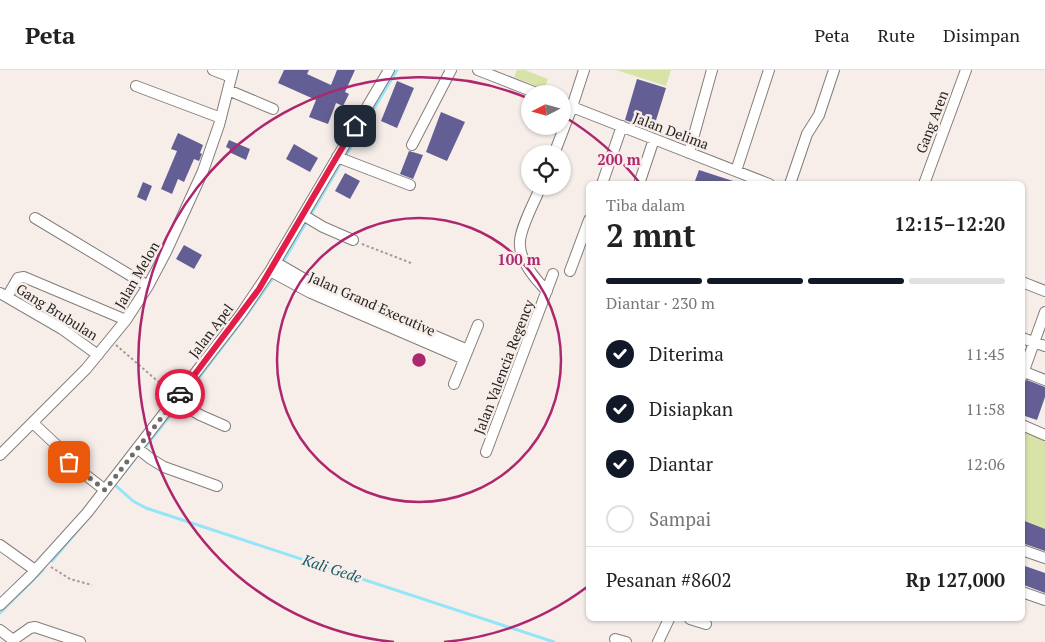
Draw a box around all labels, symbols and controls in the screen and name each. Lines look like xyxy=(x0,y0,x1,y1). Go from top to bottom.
text: Peta xyxy=(25,19,75,51)
text: Peta xyxy=(815,23,850,47)
text: Rute xyxy=(878,23,915,47)
text: Disimpan xyxy=(943,23,1020,47)
north arrow xyxy=(521,85,571,135)
map controls xyxy=(521,85,571,195)
street label: Gang Aren xyxy=(911,87,952,156)
pin xyxy=(334,105,376,147)
street label: Jalan Delima xyxy=(631,107,712,154)
icon: home xyxy=(341,112,369,140)
button: locate xyxy=(521,145,571,195)
text: 200 m xyxy=(597,149,641,169)
text: Tiba dalam xyxy=(606,194,685,216)
text: 12:15–12:20 xyxy=(894,211,1005,236)
text: 2 mnt xyxy=(606,214,696,256)
street label: Jalan Melon xyxy=(110,237,164,312)
text: 100 m xyxy=(497,249,541,269)
street label: Jalan Grand Executive xyxy=(306,267,438,340)
street label: Gang Brubulan xyxy=(13,279,102,345)
text: Diantar · 230 m xyxy=(606,292,715,314)
street label: Jalan Valencia Regency xyxy=(469,296,538,437)
street label: Jalan Apel xyxy=(184,300,237,362)
icon: check xyxy=(606,340,634,368)
text: Diterima xyxy=(649,341,724,366)
text: 11:45 xyxy=(966,343,1005,365)
centre of rings xyxy=(410,351,428,369)
courier xyxy=(155,369,205,419)
icon: car xyxy=(166,380,194,408)
icon: check xyxy=(606,395,634,423)
text: Disiapkan xyxy=(649,396,733,421)
text: 11:58 xyxy=(966,398,1005,420)
pin xyxy=(48,441,90,483)
icon: bag xyxy=(55,448,83,476)
icon: check xyxy=(606,450,634,478)
text: Diantar xyxy=(649,451,713,476)
text: 12:06 xyxy=(966,453,1005,475)
text: Sampai xyxy=(649,506,711,531)
water label: Kali Gede xyxy=(299,549,365,587)
text: Pesanan #8602 xyxy=(606,567,732,592)
text: Rp 127,000 xyxy=(906,567,1005,592)

